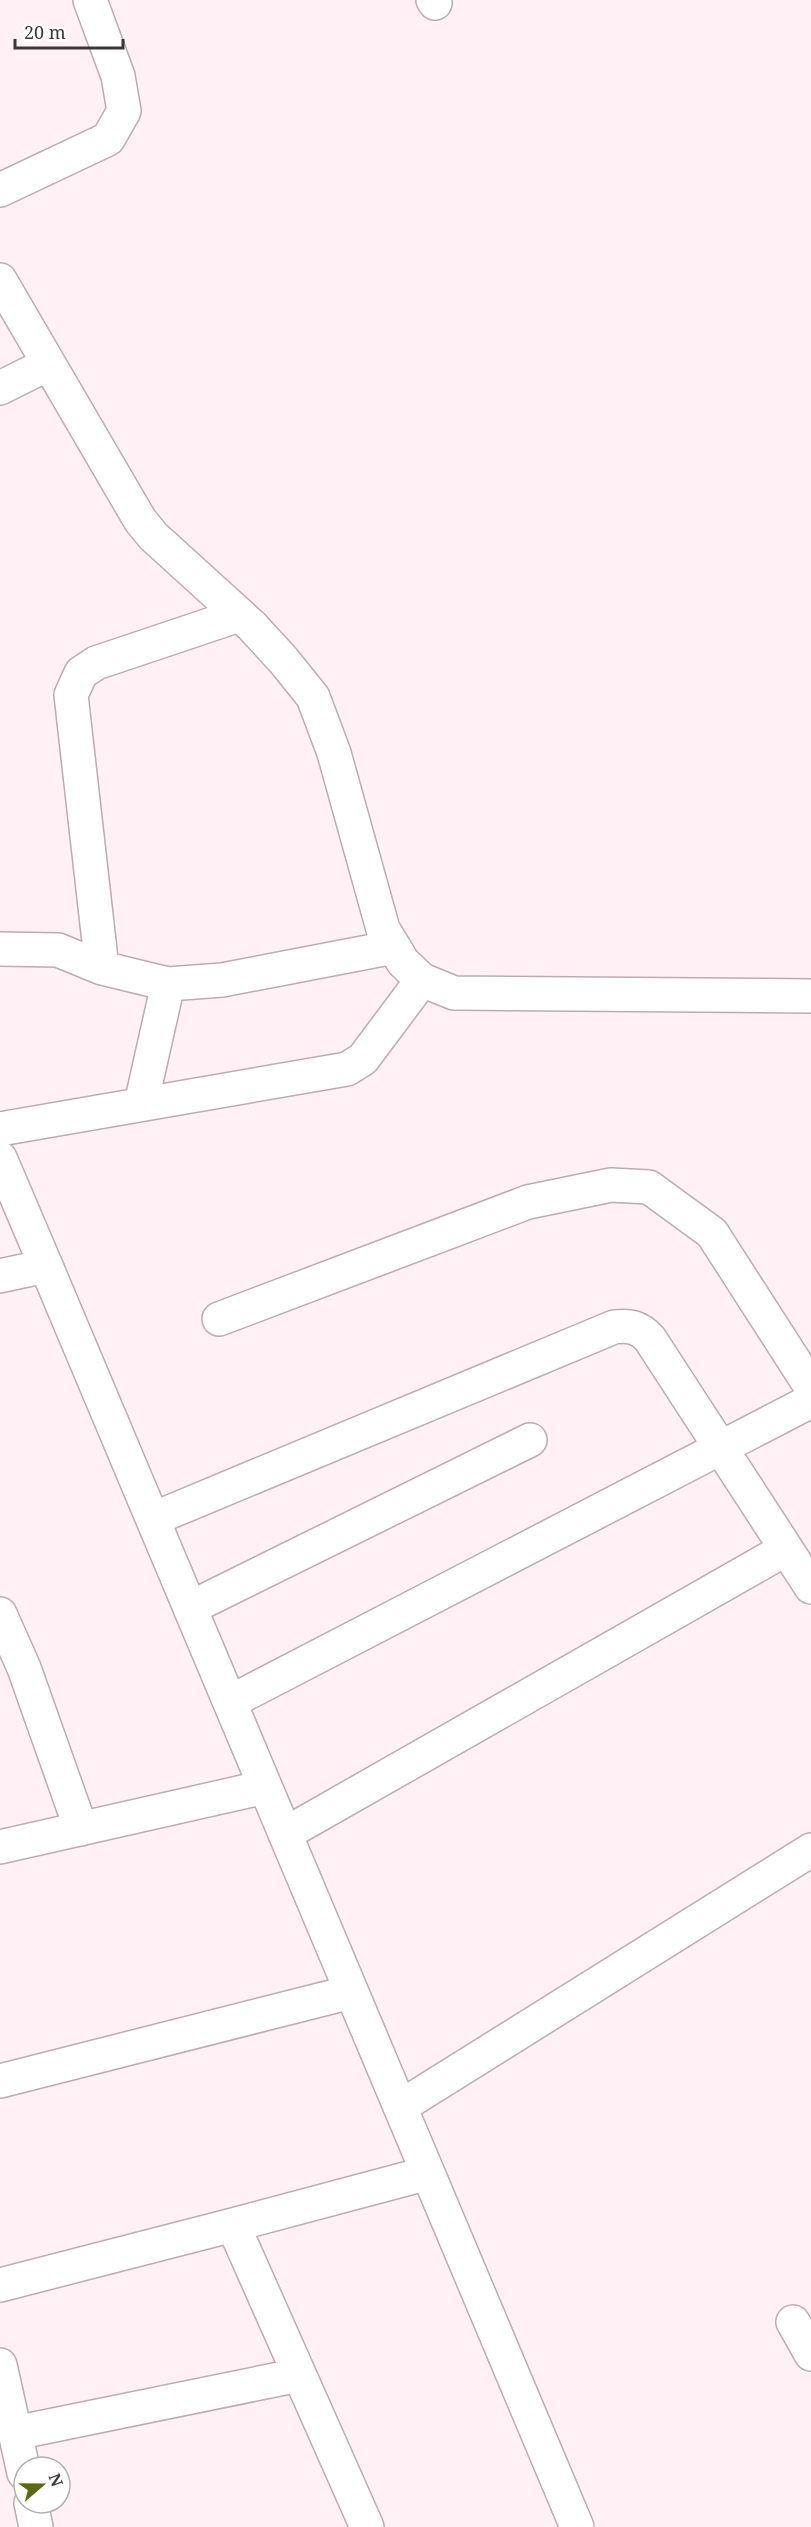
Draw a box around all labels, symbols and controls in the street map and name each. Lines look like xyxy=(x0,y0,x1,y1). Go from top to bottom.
scale bar xyxy=(15,12,123,50)
text: 20 m xyxy=(24,20,66,44)
north arrow xyxy=(12,2455,72,2515)
text: N xyxy=(44,2470,69,2490)

